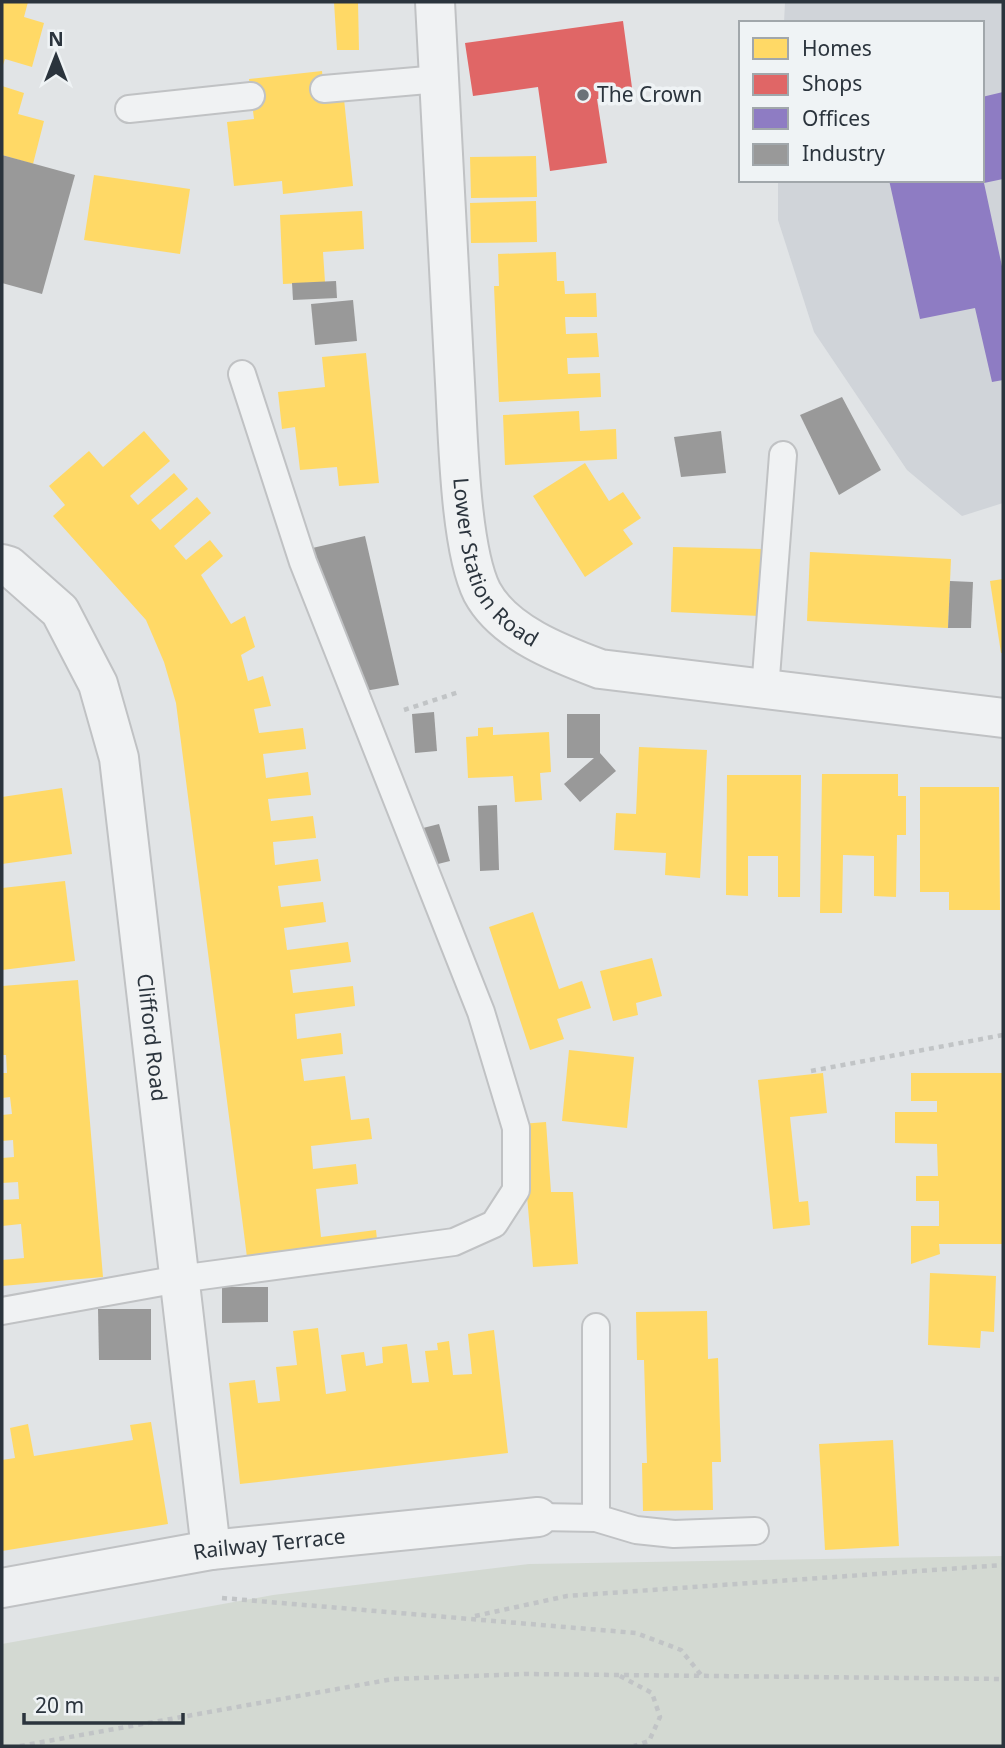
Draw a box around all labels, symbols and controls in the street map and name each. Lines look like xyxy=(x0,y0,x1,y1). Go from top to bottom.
north arrow xyxy=(21,21,91,91)
legend xyxy=(739,21,984,182)
text: N xyxy=(48,26,64,52)
text: Homes xyxy=(802,34,872,62)
text: Shops xyxy=(802,69,862,97)
place label: The Crown xyxy=(597,80,702,108)
marker: The Crown xyxy=(575,87,591,103)
text: Offices xyxy=(802,104,870,132)
text: Industry xyxy=(802,139,885,167)
street label: Lower Station Road xyxy=(447,476,544,653)
street label: Clifford Road xyxy=(131,972,174,1103)
street label: Railway Terrace xyxy=(191,1522,347,1566)
scale bar xyxy=(24,1682,184,1726)
text: 20 m xyxy=(35,1691,84,1719)

